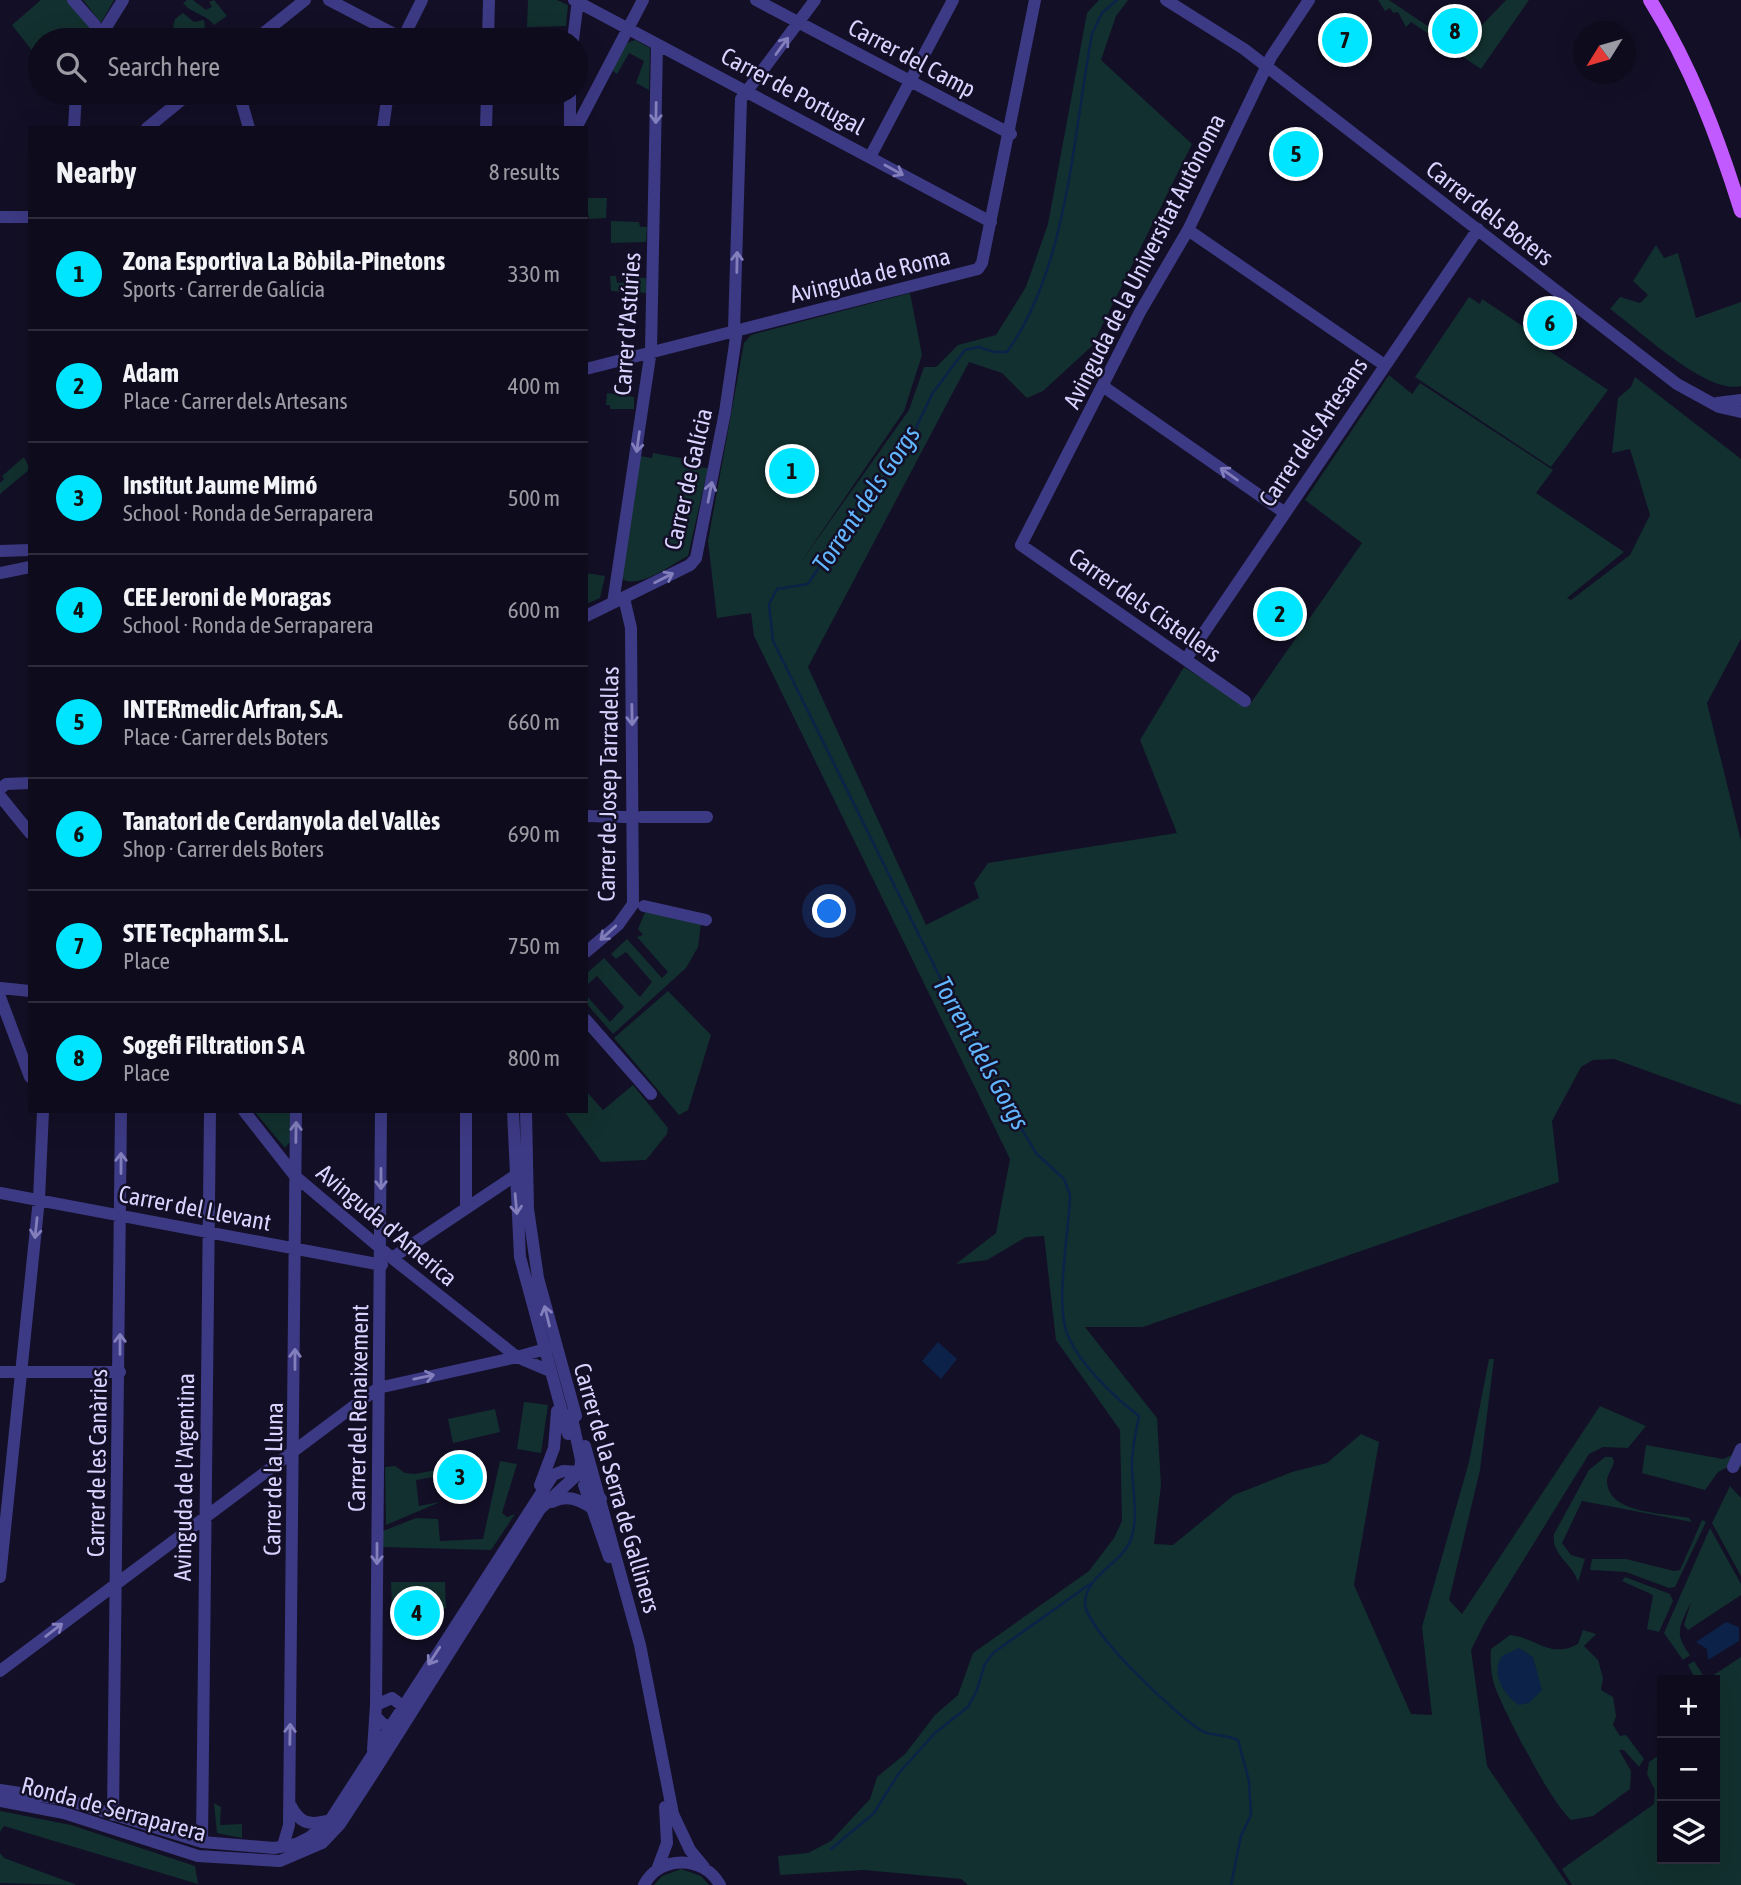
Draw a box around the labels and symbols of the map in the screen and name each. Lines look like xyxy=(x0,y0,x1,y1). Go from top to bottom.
pin: 8 xyxy=(1432,5,1478,57)
street label: Carrer del Camp xyxy=(844,13,980,103)
pin: 7 xyxy=(1322,14,1368,66)
north arrow xyxy=(1573,21,1636,84)
one-way arrow xyxy=(775,37,790,56)
street label: Carrer de Portugal xyxy=(717,42,870,140)
one-way arrow xyxy=(649,102,663,125)
street label: Avinguda de la Universitat Autònoma xyxy=(1058,109,1230,413)
pin: 5 xyxy=(1273,128,1319,180)
street label: Carrer dels Boters xyxy=(1421,155,1559,271)
one-way arrow xyxy=(883,164,904,177)
street label: Avinguda de Roma xyxy=(787,242,953,308)
one-way arrow xyxy=(730,251,743,274)
street label: Carrer d'Astúries xyxy=(609,252,645,396)
pin: 6 xyxy=(1527,297,1573,349)
street label: Carrer dels Artesans xyxy=(1253,352,1373,512)
street label: Carrer de Galícia xyxy=(659,406,717,552)
water label: Torrent dels Gorgs xyxy=(806,420,926,578)
one-way arrow xyxy=(631,430,644,452)
pin: 1 xyxy=(769,445,815,497)
one-way arrow xyxy=(1220,467,1239,481)
one-way arrow xyxy=(704,481,717,504)
street label: Carrer dels Cistellers xyxy=(1064,543,1226,667)
one-way arrow xyxy=(653,570,674,584)
pin: 2 xyxy=(1257,588,1303,640)
street label: Carrer de Josep Tarradellas xyxy=(592,666,624,902)
one-way arrow xyxy=(625,703,639,726)
your location xyxy=(812,894,846,928)
one-way arrow xyxy=(599,925,617,941)
water label: Torrent dels Gorgs xyxy=(927,971,1035,1135)
one-way arrow xyxy=(289,1121,303,1144)
one-way arrow xyxy=(114,1152,128,1175)
street label: Avinguda d'America xyxy=(312,1159,462,1291)
one-way arrow xyxy=(374,1168,388,1191)
street label: Carrer del Llevant xyxy=(116,1180,274,1236)
one-way arrow xyxy=(510,1192,523,1215)
one-way arrow xyxy=(29,1216,42,1239)
street label: Carrer del Renaixement xyxy=(343,1304,373,1512)
one-way arrow xyxy=(540,1305,553,1328)
one-way arrow xyxy=(113,1333,127,1356)
one-way arrow xyxy=(288,1348,302,1371)
street label: Carrer de la Serra de Galliners xyxy=(568,1360,666,1616)
street label: Carrer de les Canàries xyxy=(82,1369,112,1557)
one-way arrow xyxy=(412,1370,435,1384)
street label: Avinguda de l'Argentina xyxy=(169,1373,199,1581)
street label: Carrer de la Lluna xyxy=(258,1402,288,1556)
pin: 3 xyxy=(437,1451,483,1503)
one-way arrow xyxy=(370,1542,384,1565)
pin: 4 xyxy=(394,1587,440,1639)
one-way arrow xyxy=(45,1623,63,1638)
one-way arrow xyxy=(427,1646,442,1665)
one-way arrow xyxy=(284,1723,297,1746)
street label: Ronda de Serraparera xyxy=(19,1771,209,1847)

